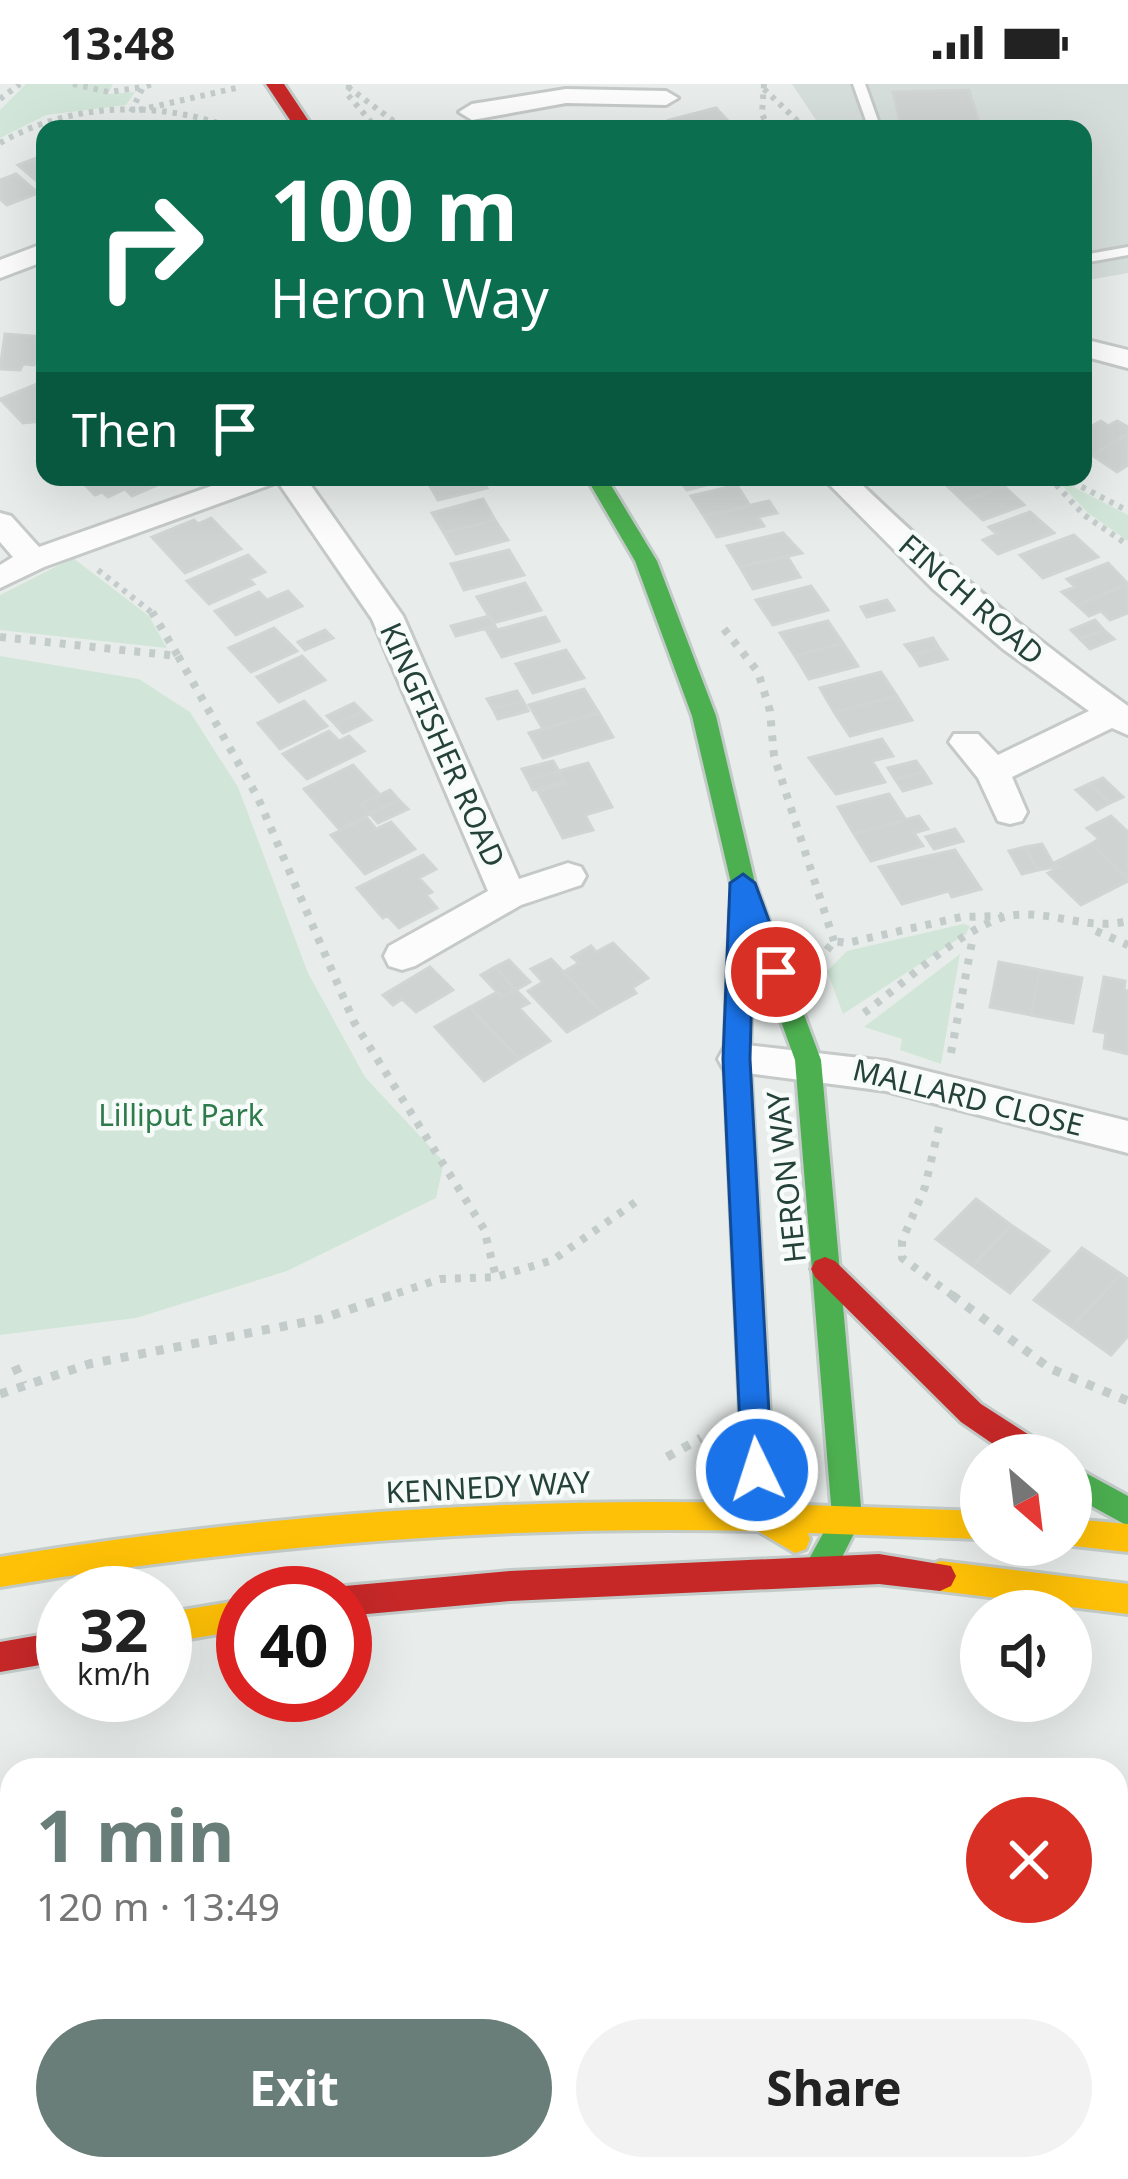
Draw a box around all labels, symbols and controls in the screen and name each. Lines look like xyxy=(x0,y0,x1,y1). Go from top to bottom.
text: 13:48 xyxy=(60,12,176,73)
text: 100 m xyxy=(270,151,518,266)
icon: right xyxy=(72,168,228,324)
text: Heron Way xyxy=(270,260,549,334)
icon: arrive xyxy=(202,396,268,462)
text: Then xyxy=(72,399,178,460)
street label: FINCH ROAD xyxy=(891,524,1053,673)
street label: KINGFISHER ROAD xyxy=(371,616,516,873)
pin xyxy=(725,921,827,1023)
icon: arrive xyxy=(743,939,809,1005)
street label: MALLARD CLOSE xyxy=(849,1048,1088,1145)
street label: HERON WAY xyxy=(756,1089,815,1265)
park label: Lilliput Park xyxy=(98,1094,264,1135)
position arrow xyxy=(694,1407,820,1533)
north arrow xyxy=(960,1434,1092,1566)
map controls xyxy=(960,1434,1092,1722)
street label: KENNEDY WAY xyxy=(385,1461,591,1512)
speed limit sign: 40 xyxy=(216,1566,372,1722)
text: 32 xyxy=(80,1588,148,1670)
button: sound xyxy=(960,1590,1092,1722)
text: km/h xyxy=(77,1653,151,1694)
text: 1 min xyxy=(36,1785,234,1883)
button: close xyxy=(966,1797,1092,1923)
text: 120 m · 13:49 xyxy=(36,1879,280,1932)
button: Exit xyxy=(36,2019,552,2157)
button: Share xyxy=(576,2019,1092,2157)

